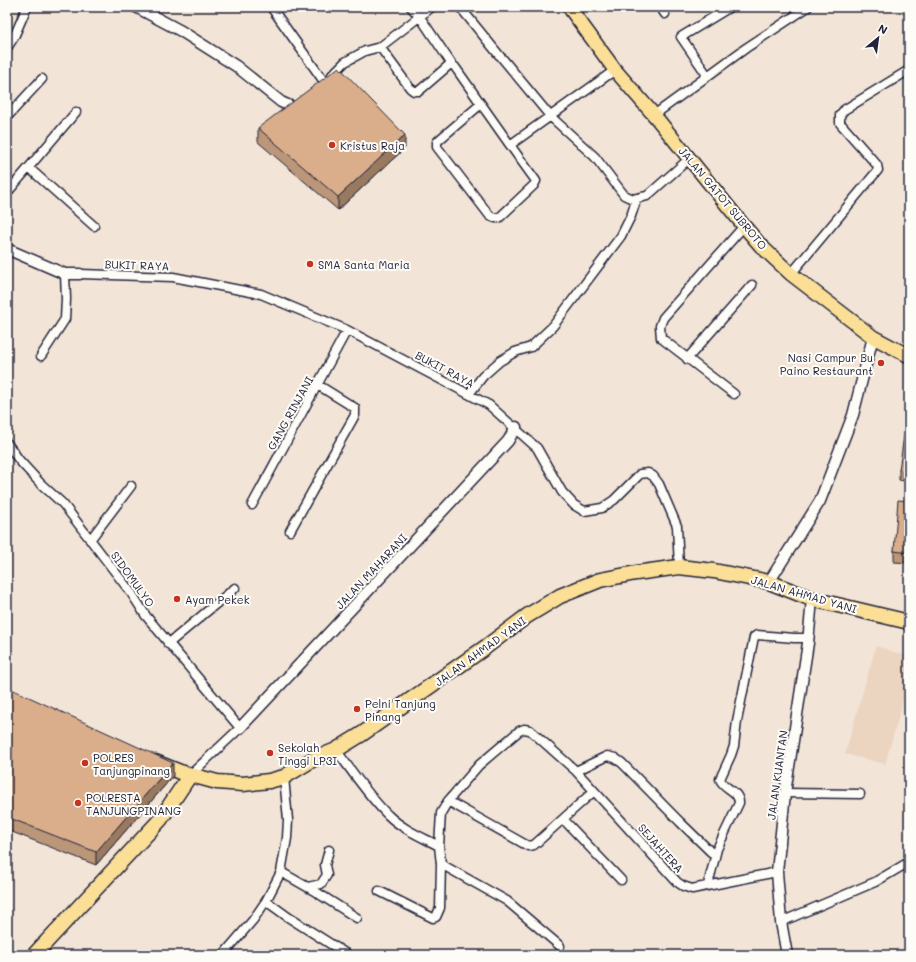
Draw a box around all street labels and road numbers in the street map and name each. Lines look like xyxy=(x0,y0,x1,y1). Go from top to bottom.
street label: JALAN GATOT SUBROTO xyxy=(676,143,771,253)
street label: BUKIT RAYA xyxy=(104,256,170,274)
street label: BUKIT RAYA xyxy=(413,347,477,391)
street label: GANG RINJANI xyxy=(264,373,317,453)
street label: JALAN MAHARANI xyxy=(332,530,410,612)
street label: SIDOMULYO xyxy=(108,548,158,610)
street label: JALAN AHMAD YANI xyxy=(749,572,859,616)
street label: JALAN AHMAD YANI xyxy=(431,613,529,689)
street label: JALAN KUANTAN xyxy=(763,729,791,821)
street label: SEJAHTERA xyxy=(635,820,687,876)

